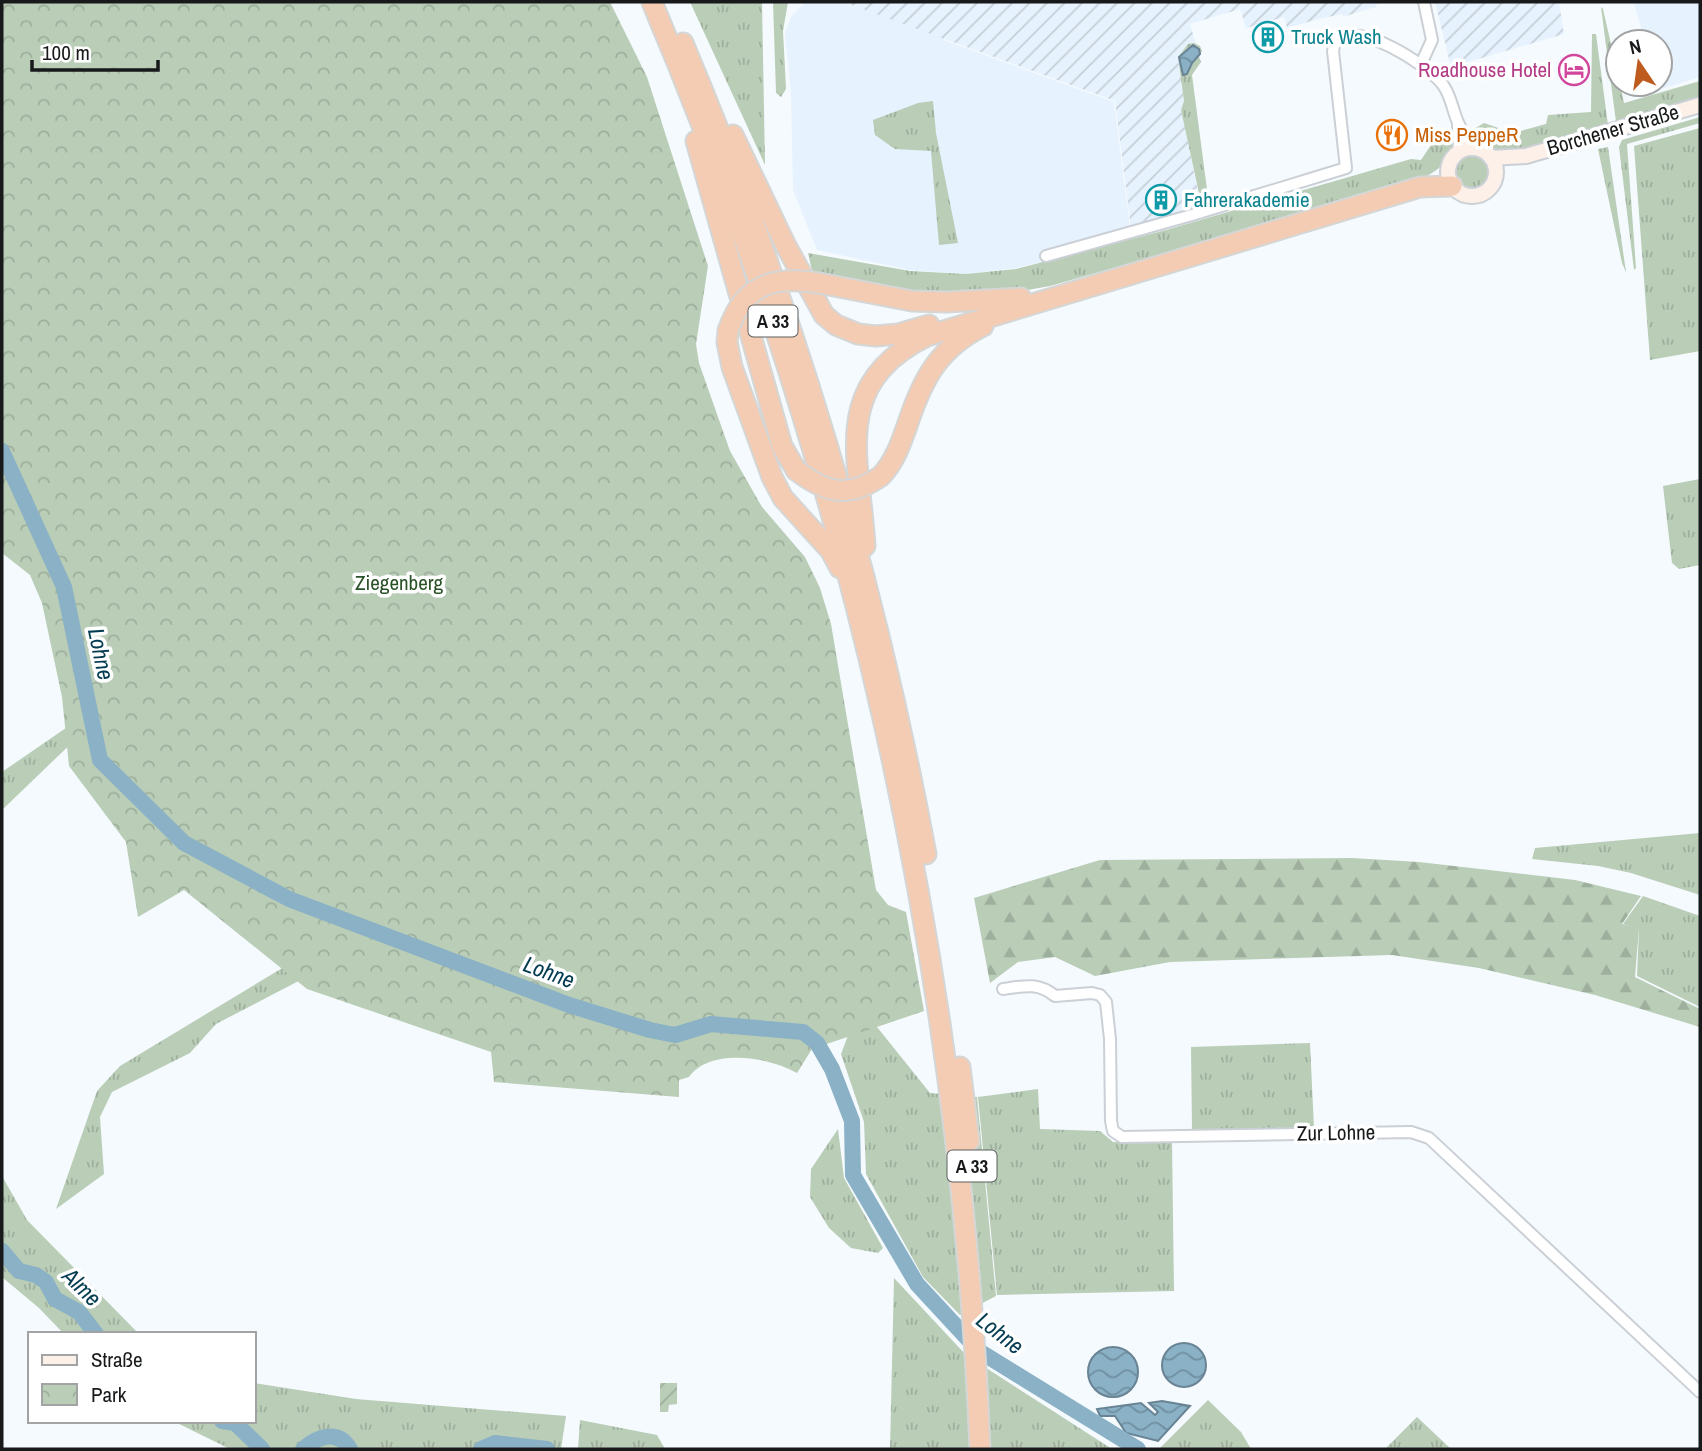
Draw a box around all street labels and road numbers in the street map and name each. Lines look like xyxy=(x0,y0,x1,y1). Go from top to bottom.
street label: Borchener Straße xyxy=(1544,97,1682,162)
road number: A 33 xyxy=(748,306,798,336)
street label: Zur Lohne xyxy=(1296,1117,1375,1148)
road number: A 33 xyxy=(948,1150,996,1182)

